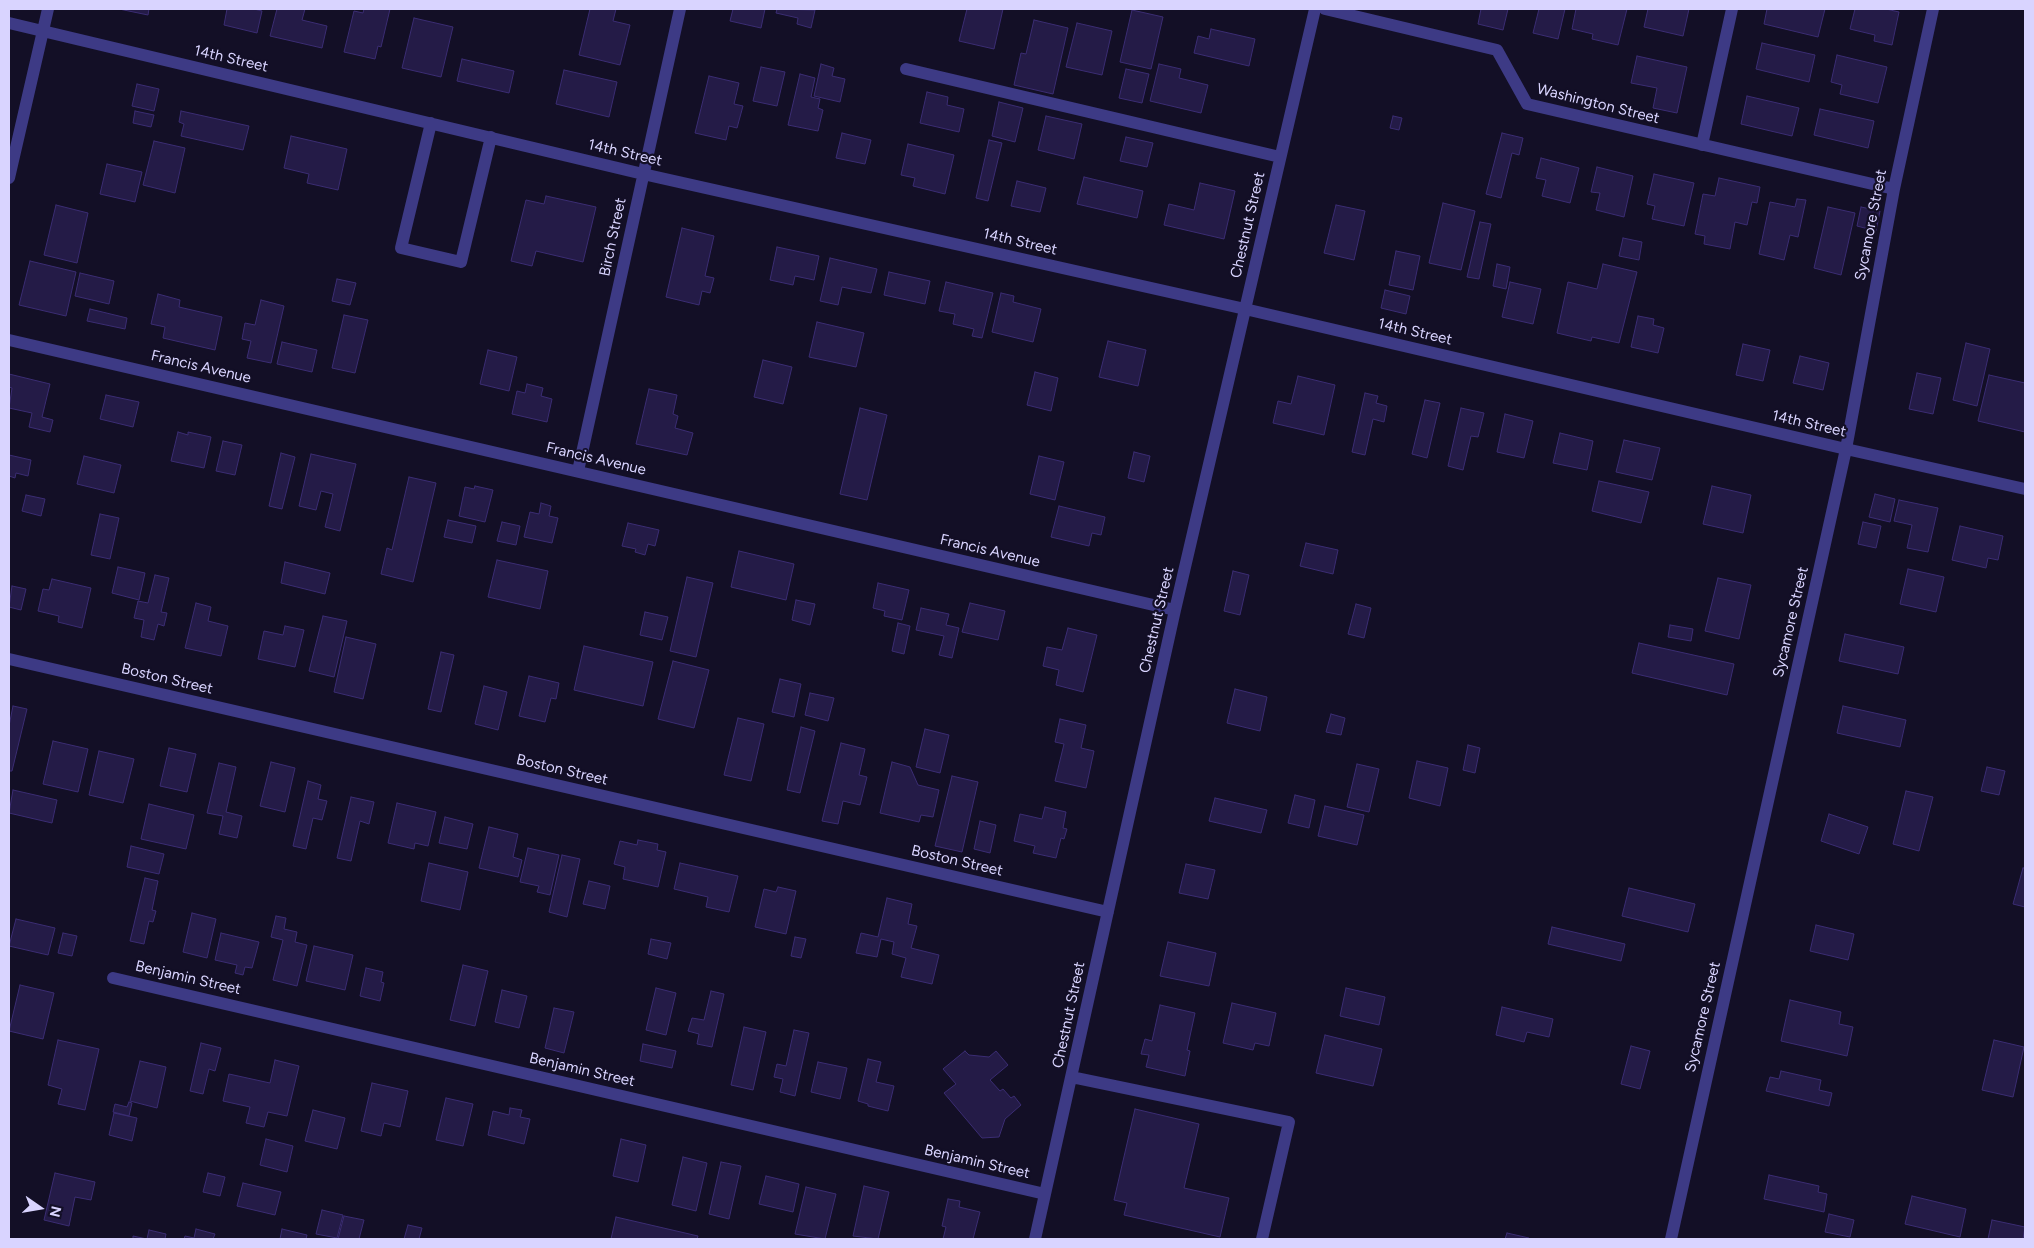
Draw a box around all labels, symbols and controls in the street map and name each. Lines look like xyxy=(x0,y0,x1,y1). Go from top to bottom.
street label: 14th Street xyxy=(192,42,270,76)
street label: Washington Street xyxy=(1535,80,1661,128)
street label: 14th Street xyxy=(586,136,664,170)
street label: Sycamore Street xyxy=(1851,168,1891,282)
street label: Chestnut Street xyxy=(1227,170,1269,280)
street label: Birch Street xyxy=(596,196,630,278)
street label: 14th Street xyxy=(981,225,1059,259)
street label: 14th Street xyxy=(1376,315,1454,349)
street label: Francis Avenue xyxy=(149,347,253,387)
street label: 14th Street xyxy=(1770,407,1848,441)
street label: Francis Avenue xyxy=(544,439,648,479)
street label: Francis Avenue xyxy=(938,531,1042,571)
street label: Chestnut Street xyxy=(1136,565,1178,675)
street label: Sycamore Street xyxy=(1770,565,1812,679)
street label: Boston Street xyxy=(120,660,214,698)
street label: Boston Street xyxy=(515,751,609,789)
street label: Boston Street xyxy=(910,842,1004,880)
street label: Benjamin Street xyxy=(133,957,243,999)
street label: Chestnut Street xyxy=(1049,960,1089,1070)
street label: Sycamore Street xyxy=(1682,960,1724,1074)
street label: Benjamin Street xyxy=(527,1049,637,1091)
street label: Benjamin Street xyxy=(922,1141,1032,1183)
north arrow xyxy=(15,1183,65,1233)
text: N xyxy=(46,1204,65,1219)

